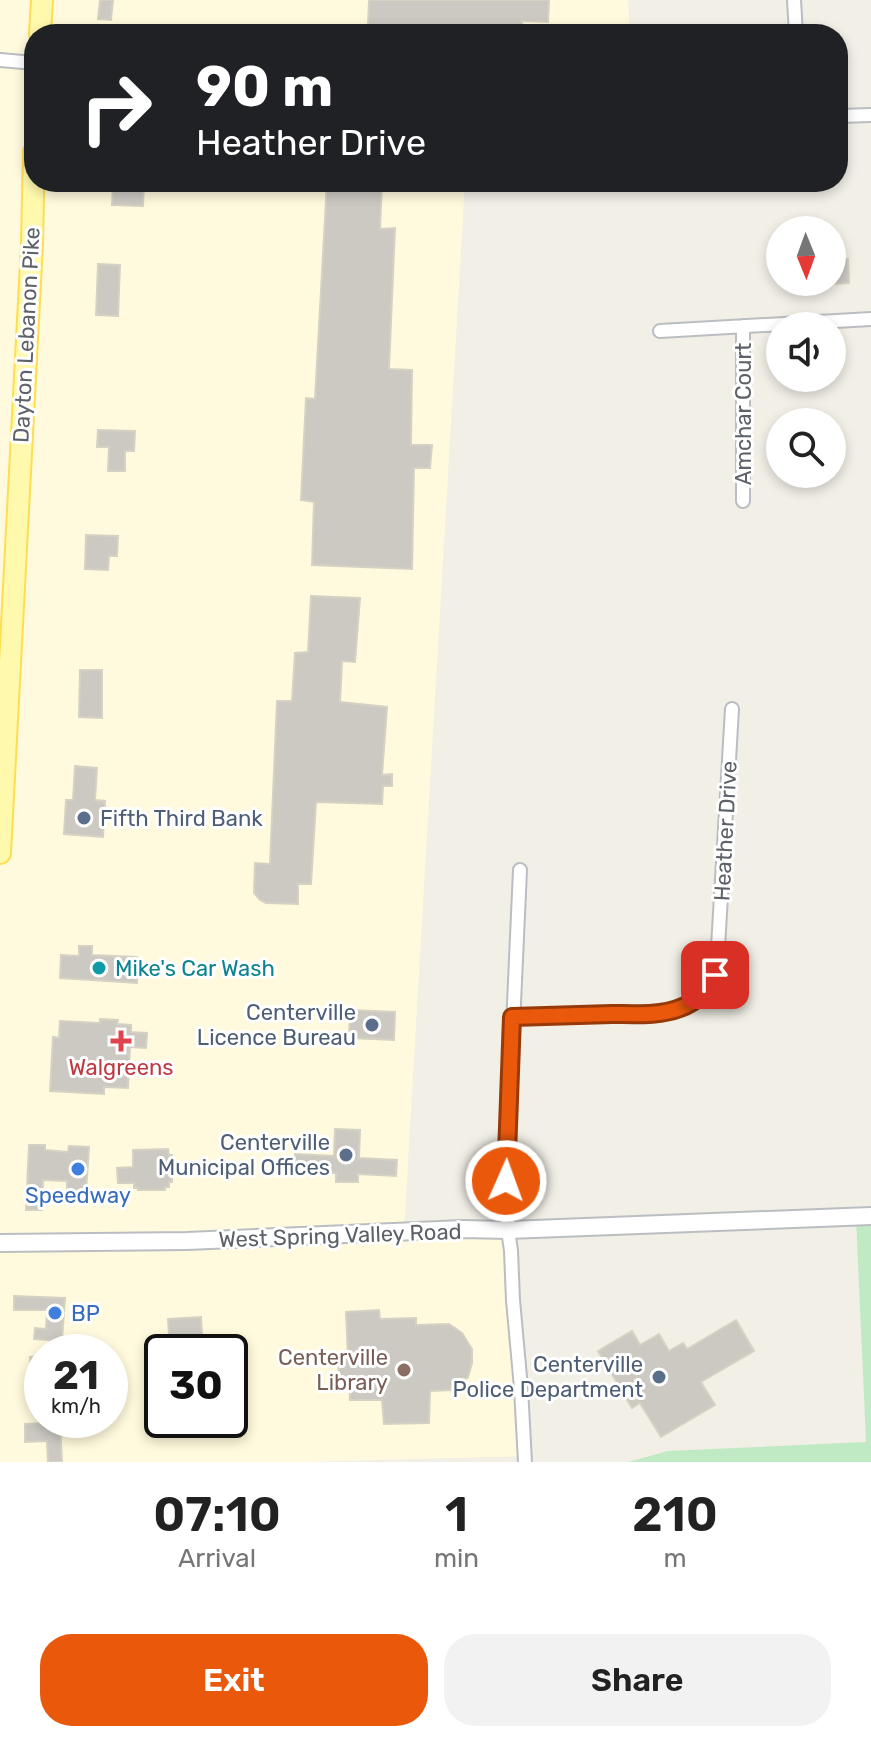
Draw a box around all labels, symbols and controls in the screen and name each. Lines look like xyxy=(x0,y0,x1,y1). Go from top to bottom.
text: 90 m xyxy=(196,54,333,120)
icon: right xyxy=(64,56,168,160)
text: Heather Drive xyxy=(196,121,426,164)
north arrow xyxy=(766,216,846,296)
map controls xyxy=(766,216,846,488)
street label: Dayton Lebanon Pike xyxy=(7,226,46,444)
button: sound xyxy=(766,312,846,392)
street label: Amchar Court xyxy=(730,342,757,485)
button: search xyxy=(766,408,846,488)
street label: Heather Drive xyxy=(708,760,743,902)
place label: Fifth Third Bank xyxy=(100,805,263,832)
marker: Fifth Third Bank xyxy=(75,809,93,827)
pin xyxy=(681,941,749,1009)
icon: arrive xyxy=(693,953,737,997)
place label: Mike's Car Wash xyxy=(115,955,275,982)
marker: Mike's Car Wash xyxy=(90,959,108,977)
place label: Centerville Licence Bureau xyxy=(197,999,356,1051)
marker: Centerville Licence Bureau xyxy=(363,1016,381,1034)
marker: Walgreens xyxy=(112,1032,130,1050)
place label: Walgreens xyxy=(68,1054,174,1081)
place label: Centerville Municipal Offices xyxy=(158,1129,330,1181)
position arrow xyxy=(464,1139,548,1223)
marker: Centerville Municipal Offices xyxy=(337,1146,355,1164)
marker: Speedway xyxy=(69,1160,87,1178)
place label: Speedway xyxy=(25,1182,131,1209)
street label: West Spring Valley Road xyxy=(218,1218,462,1253)
place label: BP xyxy=(71,1300,100,1327)
marker: BP xyxy=(46,1304,64,1322)
speed limit sign: 30 xyxy=(144,1334,248,1438)
place label: Centerville Library xyxy=(278,1344,388,1396)
place label: Centerville Police Department xyxy=(453,1351,643,1403)
text: 21 xyxy=(53,1352,99,1399)
marker: Centerville Library xyxy=(395,1361,413,1379)
marker: Centerville Police Department xyxy=(650,1368,668,1386)
text: km/h xyxy=(51,1394,101,1418)
text: 07:10 xyxy=(153,1486,281,1543)
text: 1 xyxy=(445,1486,468,1543)
text: 210 xyxy=(632,1486,718,1543)
text: Arrival xyxy=(178,1543,256,1574)
text: min xyxy=(434,1543,479,1574)
text: m xyxy=(663,1543,687,1574)
button: Exit xyxy=(40,1634,428,1726)
button: Share xyxy=(444,1634,831,1726)

